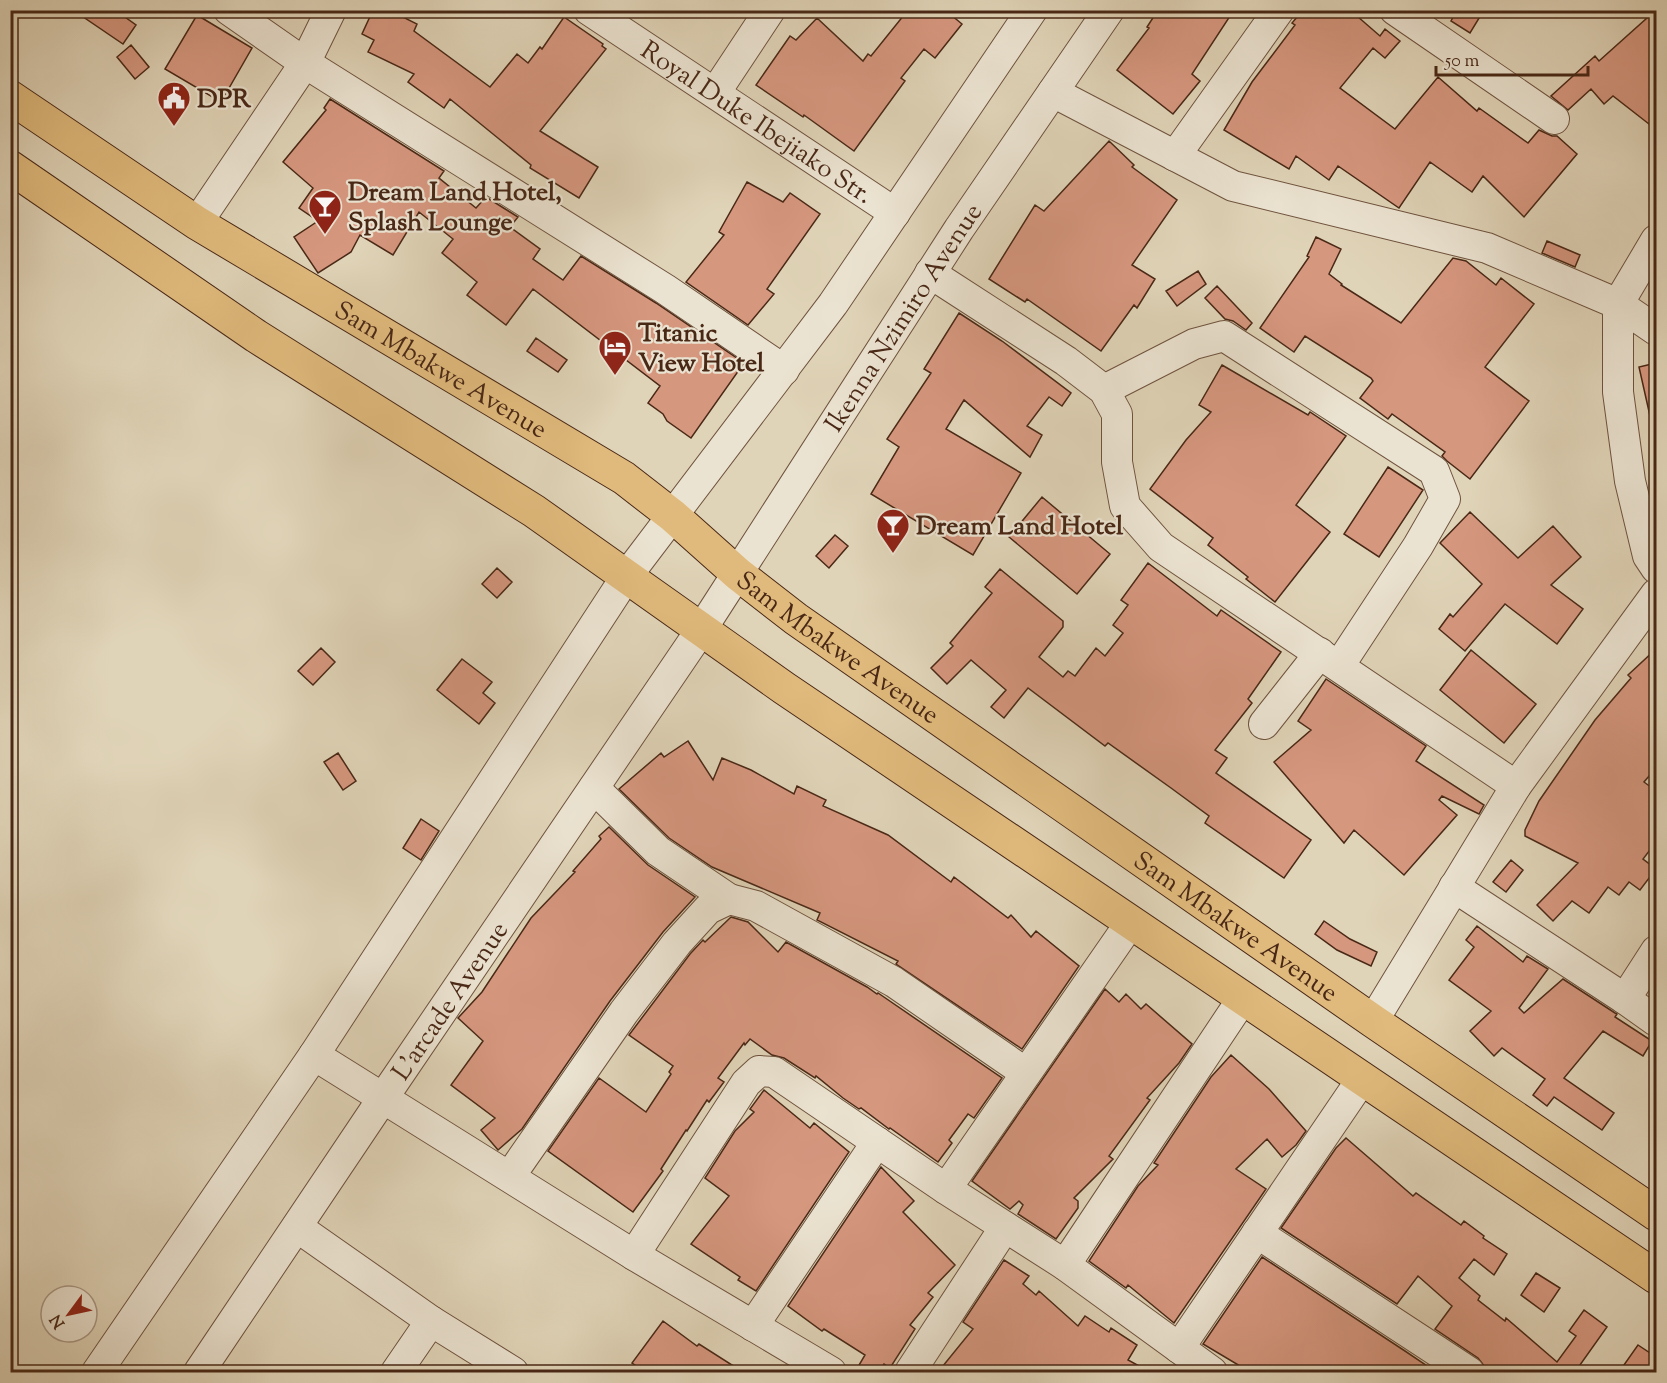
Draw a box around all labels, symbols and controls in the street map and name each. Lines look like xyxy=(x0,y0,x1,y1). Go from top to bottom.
street label: Royal Duke Ibejiako Str. xyxy=(632,33,879,214)
scale bar xyxy=(1436,39,1588,77)
text: 50 m xyxy=(1444,49,1480,75)
public building icon: DPR xyxy=(156,80,192,127)
place label: DPR xyxy=(197,82,251,119)
place label: Dream Land Hotel, Splash Lounge xyxy=(348,175,562,242)
bar icon: Dream Land Hotel, Splash Lounge xyxy=(307,188,343,235)
street label: Ikenna Nzimiro Avenue xyxy=(817,196,992,440)
street label: Sam Mbakwe Avenue xyxy=(327,293,553,449)
place label: Titanic View Hotel xyxy=(638,316,765,383)
hotel icon: Titanic View Hotel xyxy=(597,329,633,376)
bar icon: Dream Land Hotel xyxy=(875,507,911,554)
place label: Dream Land Hotel xyxy=(916,509,1124,546)
street label: Sam Mbakwe Avenue xyxy=(727,563,946,734)
street label: Sam Mbakwe Avenue xyxy=(1125,843,1345,1012)
street label: L’arcade Avenue xyxy=(384,915,519,1089)
north arrow xyxy=(39,1284,99,1344)
text: N xyxy=(45,1309,72,1332)

